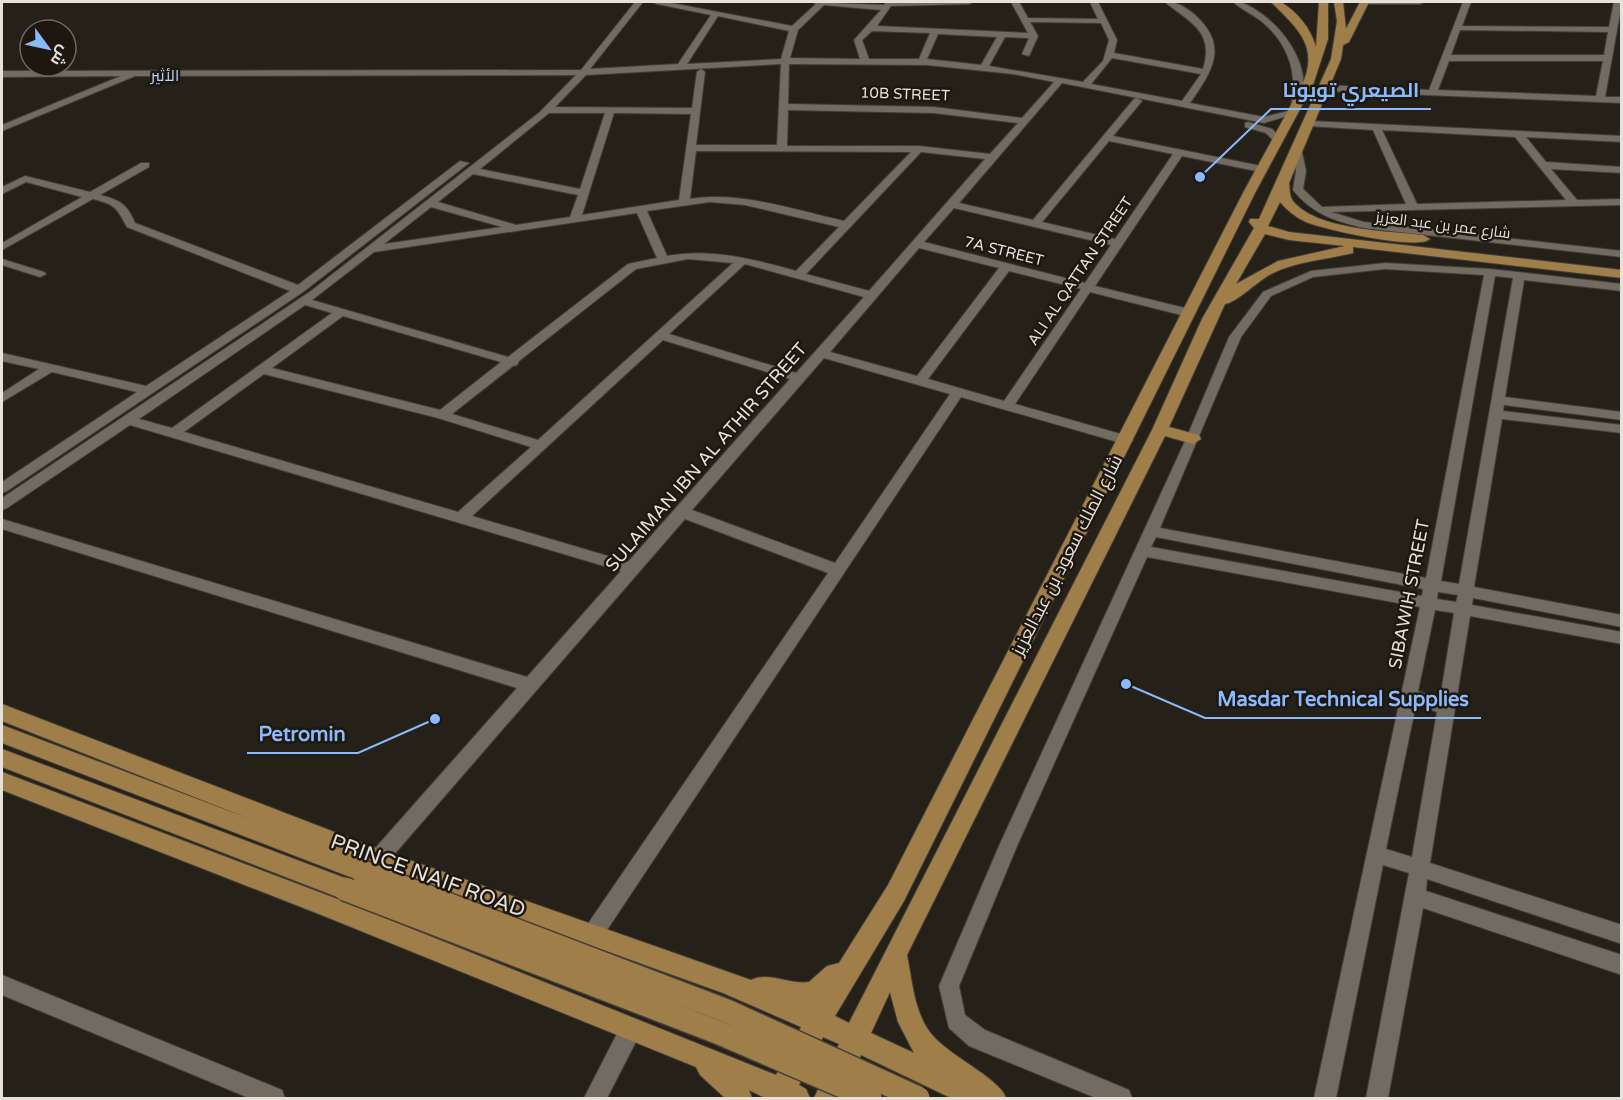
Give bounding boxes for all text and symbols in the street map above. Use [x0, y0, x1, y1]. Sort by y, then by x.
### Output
north arrow [18, 18, 78, 78]
text: ش [46, 42, 74, 70]
district label: الأثير [150, 66, 179, 86]
callout: الصيعري تويوتا [1271, 71, 1431, 109]
text: الصيعري تويوتا [1283, 79, 1419, 106]
street label: 10B STREET [860, 83, 950, 105]
street label: ALI AL QATTAN STREET [1024, 193, 1136, 349]
street label: شارع عمر بن عبد العزيز [1373, 208, 1512, 244]
street label: 7A STREET [962, 232, 1046, 270]
street label: SULAIMAN IBN AL ATHIR STREET [601, 338, 811, 576]
street label: شارع الملك سعود بن عبدالعزيز [1006, 451, 1128, 660]
street label: SIBAWIH STREET [1384, 517, 1434, 671]
callout: Masdar Technical Supplies [1205, 680, 1481, 718]
text: Masdar Technical Supplies [1217, 688, 1469, 712]
callout: Petromin [247, 715, 358, 753]
text: Petromin [258, 723, 346, 747]
street label: PRINCE NAIF ROAD [327, 829, 529, 923]

